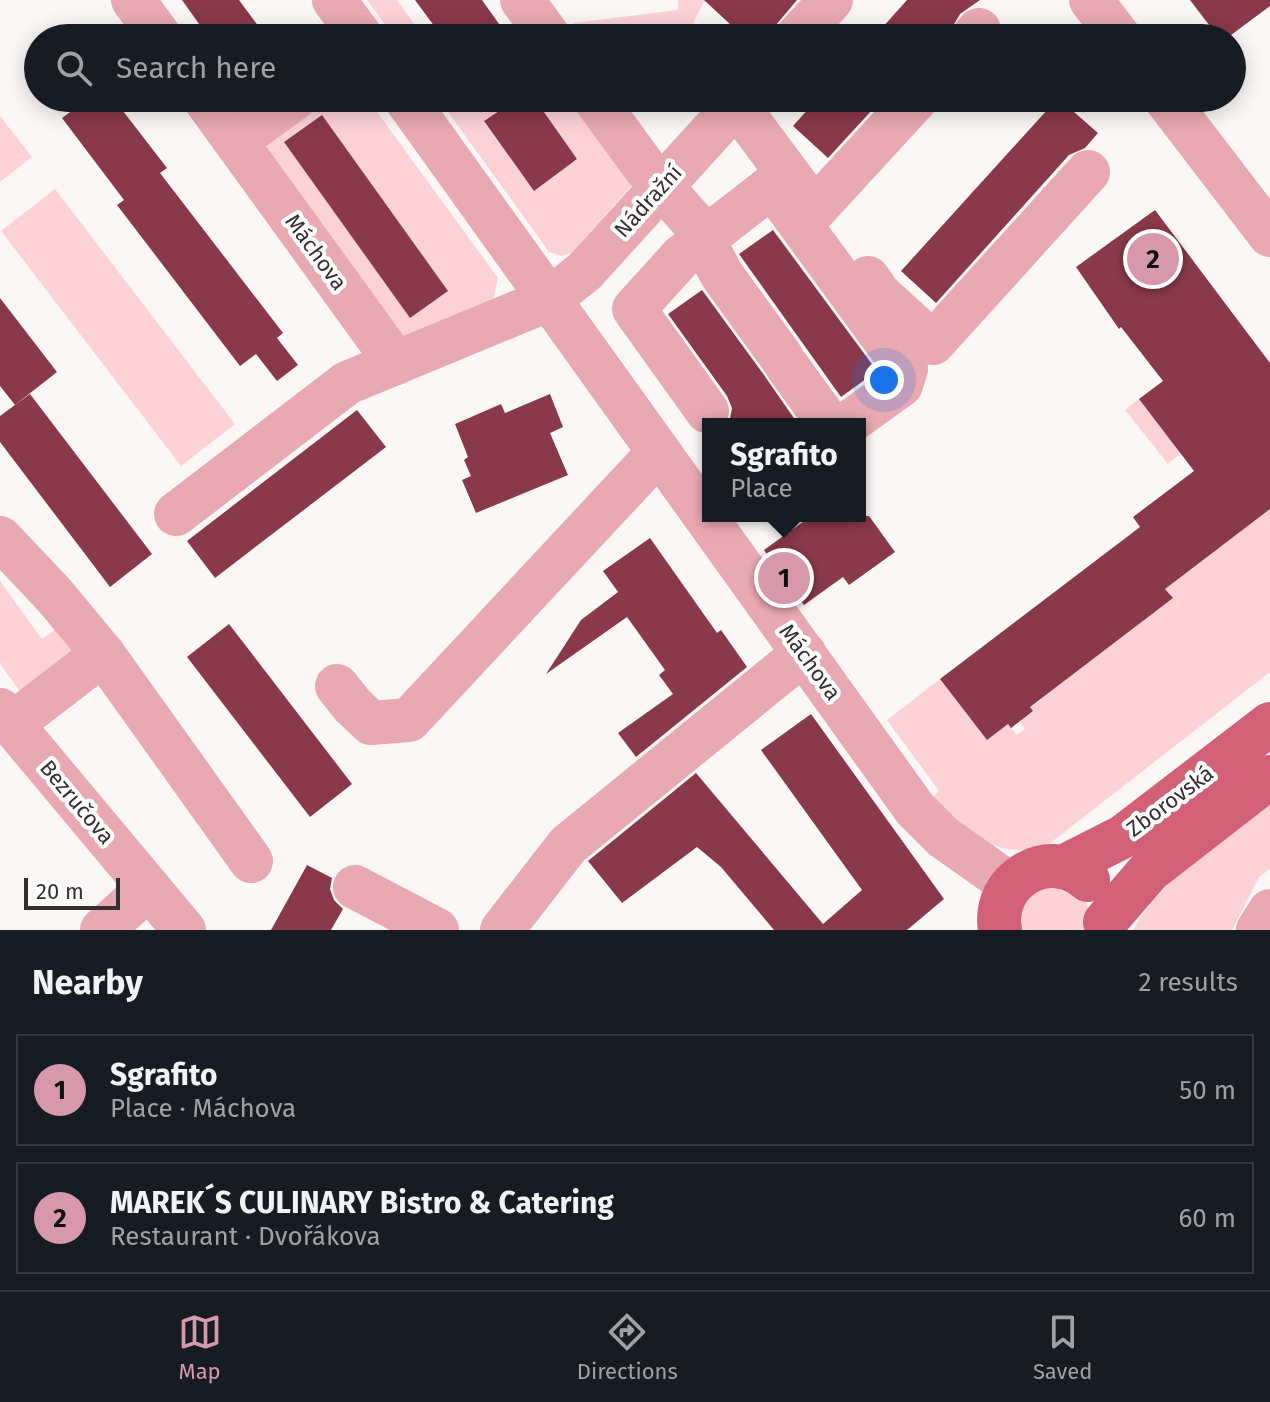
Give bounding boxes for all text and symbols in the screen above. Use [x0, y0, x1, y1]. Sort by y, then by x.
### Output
search box [24, 24, 1246, 112]
icon: search [52, 46, 96, 90]
text: Search here [116, 50, 276, 86]
street label: Nádražní [608, 159, 688, 243]
street label: Máchova [279, 209, 353, 295]
pin: 2 [1127, 229, 1179, 289]
your location [864, 360, 904, 400]
popup [702, 418, 866, 522]
text: Sgrafito [730, 437, 838, 473]
text: Place [730, 473, 793, 504]
pin: 1 [758, 548, 810, 608]
street label: Máchova [773, 619, 847, 705]
street label: Bezručova [34, 754, 120, 850]
street label: Zborovská [1121, 760, 1219, 842]
scale bar [24, 874, 120, 910]
text: 20 m [36, 878, 84, 905]
text: Nearby [32, 962, 143, 1003]
text: 2 results [1138, 967, 1238, 998]
text: Sgrafito [110, 1057, 218, 1093]
text: 1 [54, 1075, 66, 1106]
text: 50 m [1179, 1075, 1236, 1106]
text: Place · Máchova [110, 1093, 296, 1124]
text: MAREK´S CULINARY Bistro & Catering [110, 1185, 614, 1221]
text: 2 [53, 1203, 67, 1234]
text: 60 m [1178, 1203, 1236, 1234]
text: Restaurant · Dvořákova [110, 1221, 381, 1252]
tab: Map [178, 1310, 222, 1385]
tab: Directions [577, 1310, 678, 1385]
tab: Saved [1033, 1310, 1092, 1385]

